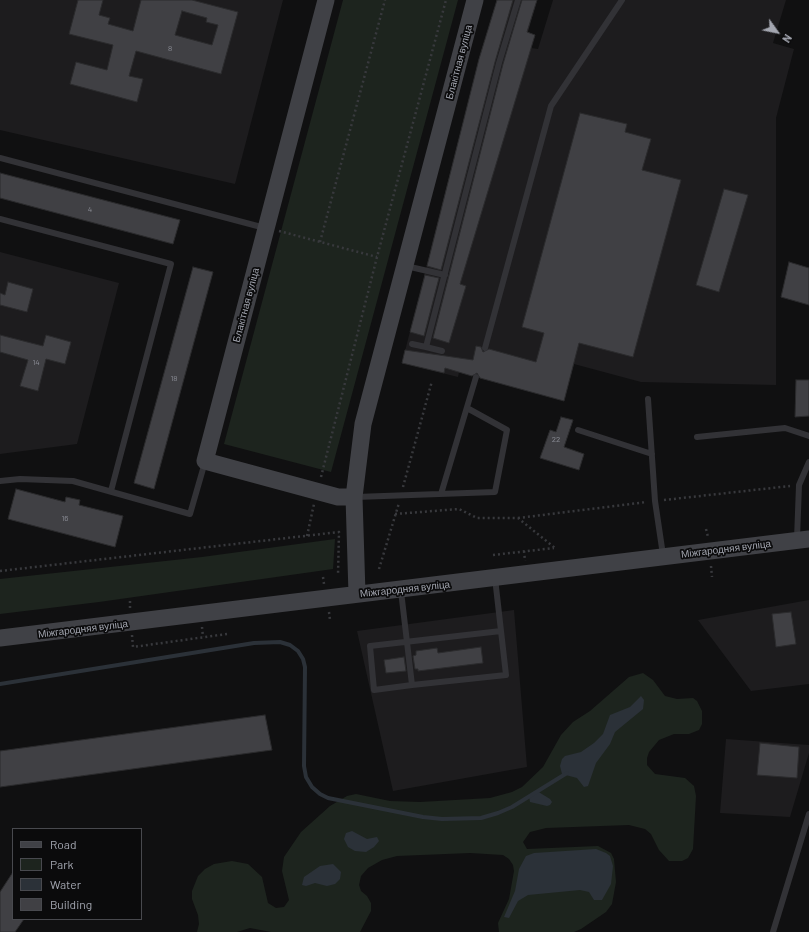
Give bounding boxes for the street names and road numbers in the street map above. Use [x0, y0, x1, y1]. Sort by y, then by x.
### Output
street label: Блакітная вуліца [443, 23, 475, 101]
street label: Блакітная вуліца [230, 266, 262, 344]
street label: Міжгародняя вуліца [680, 538, 772, 560]
street label: Міжгародняя вуліца [359, 578, 451, 600]
street label: Міжгародняя вуліца [37, 618, 129, 640]

